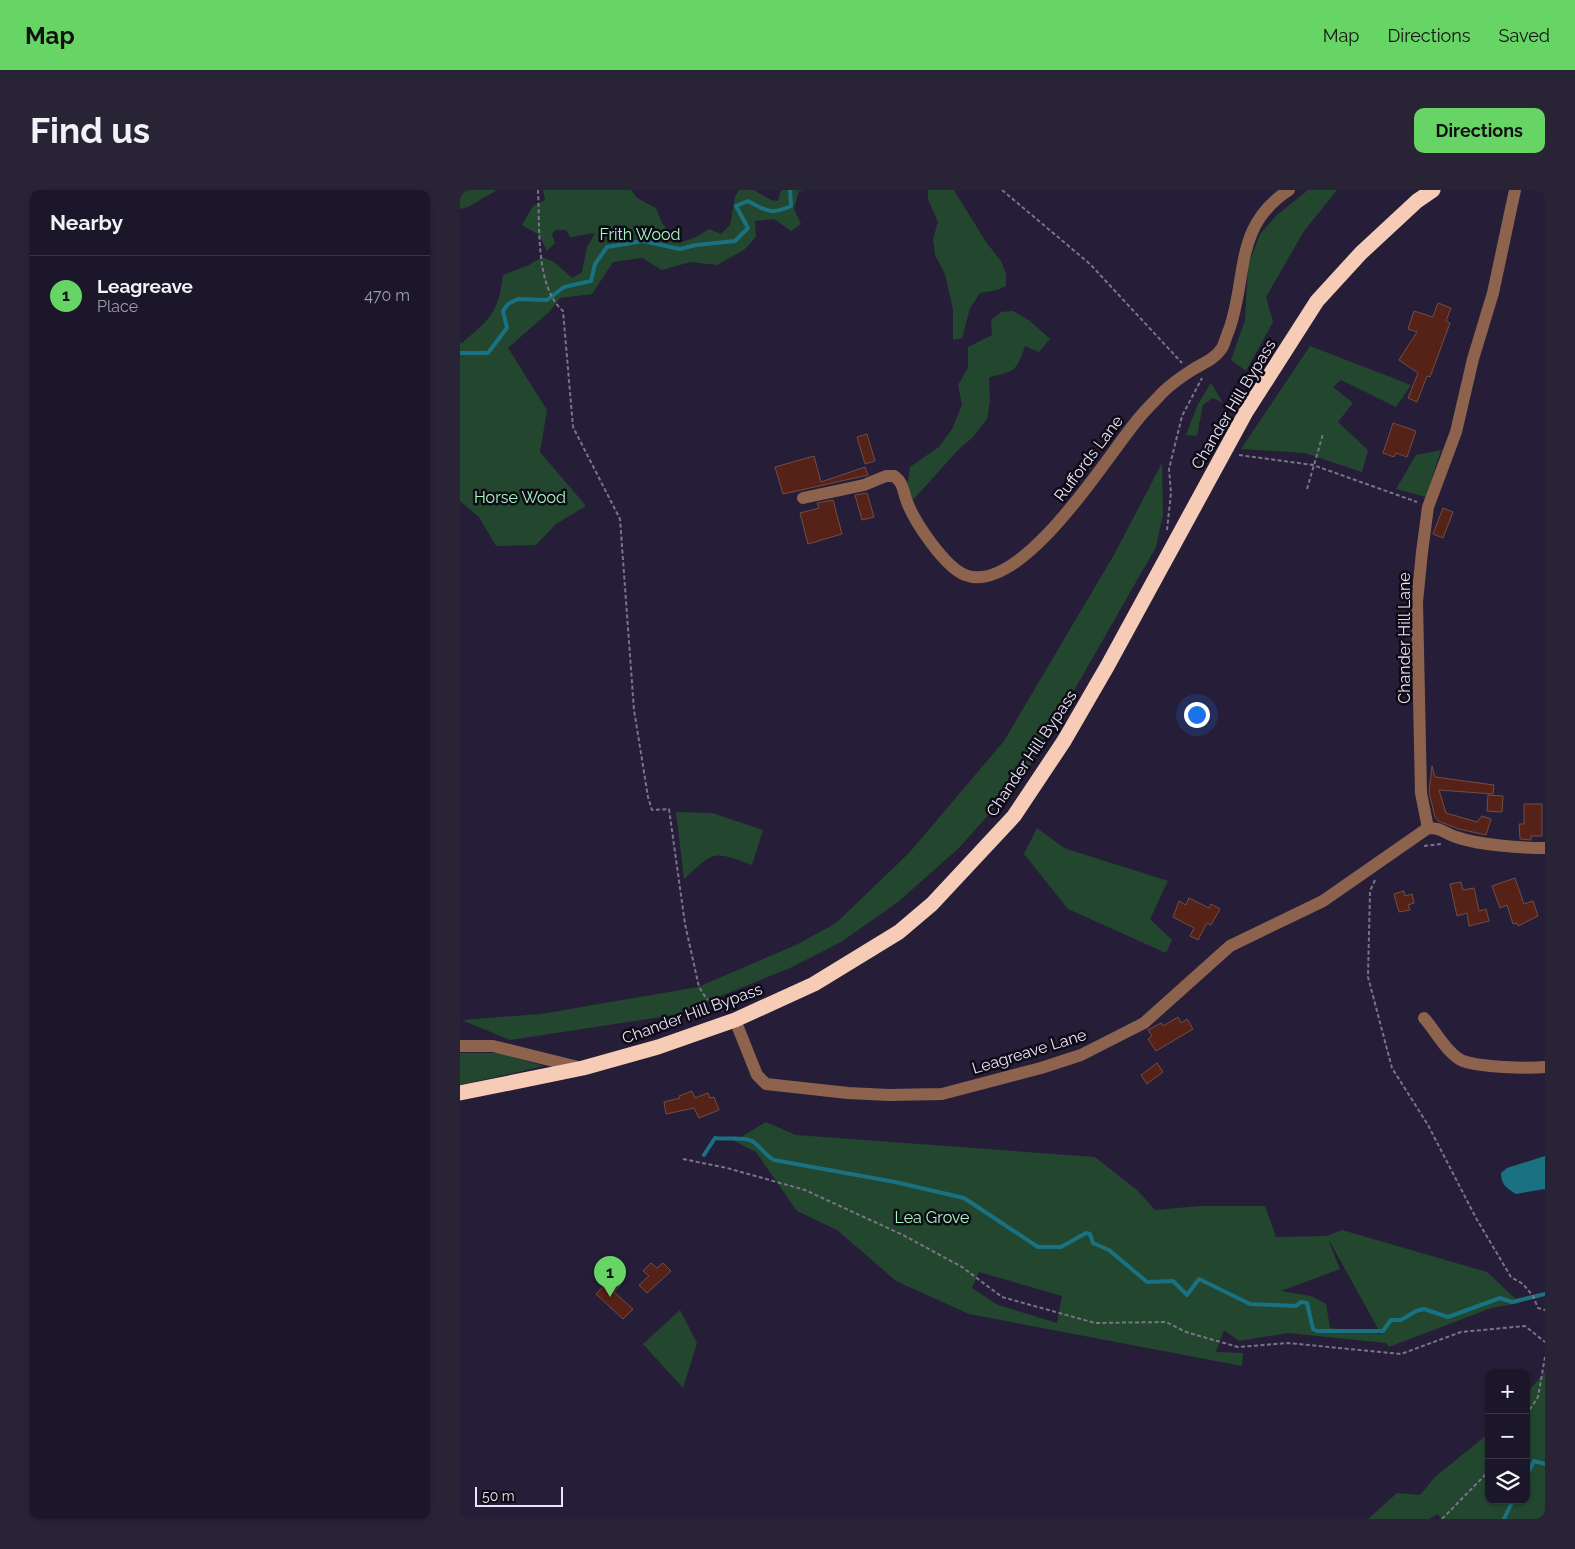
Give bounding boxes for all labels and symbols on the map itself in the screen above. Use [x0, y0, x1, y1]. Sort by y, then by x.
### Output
park label: Frith Wood [600, 225, 680, 244]
street label: Chander Hill Bypass [1187, 336, 1280, 473]
street label: Ruffords Lane [1050, 412, 1127, 505]
park label: Horse Wood [474, 488, 566, 507]
street label: Chander Hill Lane [1395, 572, 1414, 704]
street label: Chander Hill Bypass [982, 686, 1081, 820]
your location [1184, 702, 1210, 728]
street label: Chander Hill Bypass [619, 979, 765, 1048]
street label: Leagreave Lane [970, 1025, 1089, 1078]
park label: Lea Grove [894, 1208, 970, 1227]
pin: 1 [594, 1256, 626, 1297]
scale bar [475, 1484, 562, 1507]

